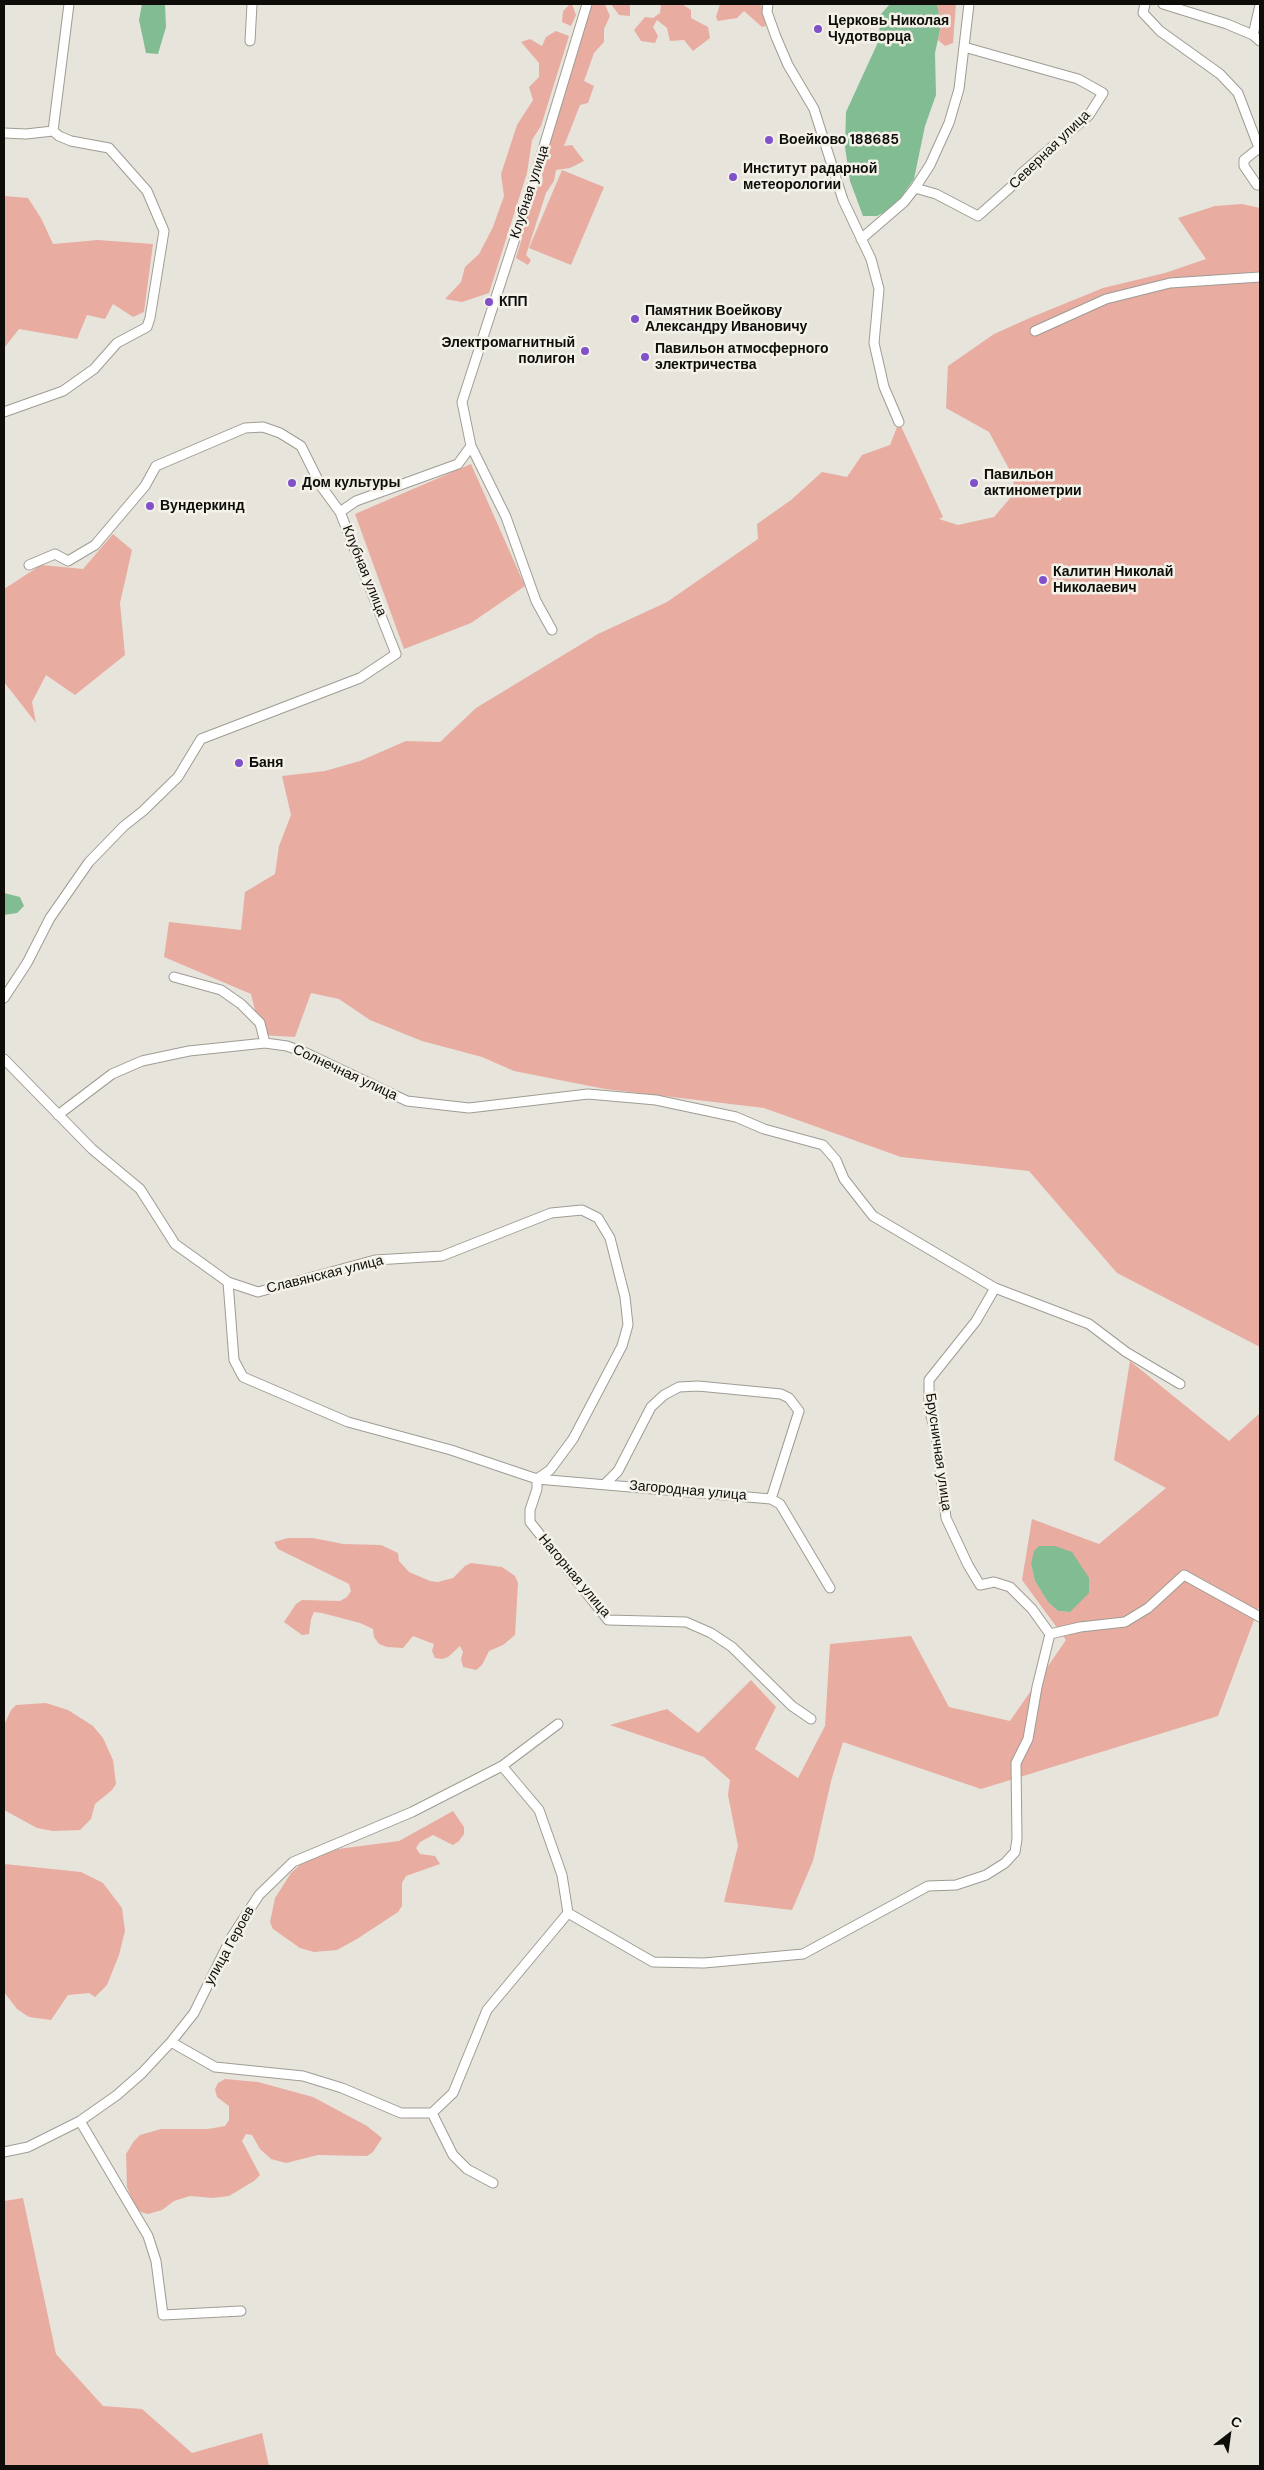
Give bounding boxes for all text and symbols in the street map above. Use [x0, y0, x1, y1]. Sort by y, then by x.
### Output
place label: Церковь Николая Чудотворца [828, 13, 949, 46]
marker: Церковь Николая Чудотворца [812, 23, 824, 35]
street label: Северная улица [1006, 107, 1094, 193]
place label: Воейково 188685 [779, 132, 899, 148]
marker: Воейково 188685 [763, 134, 775, 146]
street label: Клубная улица [507, 143, 553, 241]
place label: Институт радарной метеорологии [743, 161, 877, 193]
marker: Институт радарной метеорологии [727, 171, 739, 183]
place label: КПП [499, 294, 528, 310]
marker: КПП [483, 296, 495, 308]
place label: Памятник Воейкову Александру Ивановичу [645, 303, 807, 336]
marker: Памятник Воейкову Александру Ивановичу [629, 313, 641, 325]
place label: Электромагнитный полигон [441, 335, 575, 368]
place label: Павильон атмосферного электричества [655, 341, 828, 374]
marker: Электромагнитный полигон [579, 345, 591, 357]
marker: Павильон атмосферного электричества [639, 351, 651, 363]
place label: Павильон актинометрии [984, 467, 1082, 500]
place label: Дом культуры [302, 475, 400, 491]
marker: Дом культуры [286, 477, 298, 489]
marker: Павильон актинометрии [968, 477, 980, 489]
place label: Вундеркинд [160, 498, 245, 514]
marker: Вундеркинд [144, 500, 156, 512]
street label: Клубная улица [338, 523, 390, 619]
place label: Калитин Николай Николаевич [1053, 564, 1173, 596]
marker: Калитин Николай Николаевич [1037, 574, 1049, 586]
place label: Баня [249, 755, 283, 771]
marker: Баня [233, 757, 245, 769]
street label: Солнечная улица [290, 1041, 400, 1105]
street label: Славянская улица [265, 1252, 385, 1298]
street label: Брусничная улица [921, 1392, 955, 1512]
street label: Загородная улица [629, 1478, 747, 1504]
street label: Нагорная улица [534, 1531, 614, 1621]
street label: улица Героев [201, 1904, 259, 1988]
north arrow [1204, 2410, 1254, 2460]
text: С [1228, 2412, 1245, 2432]

